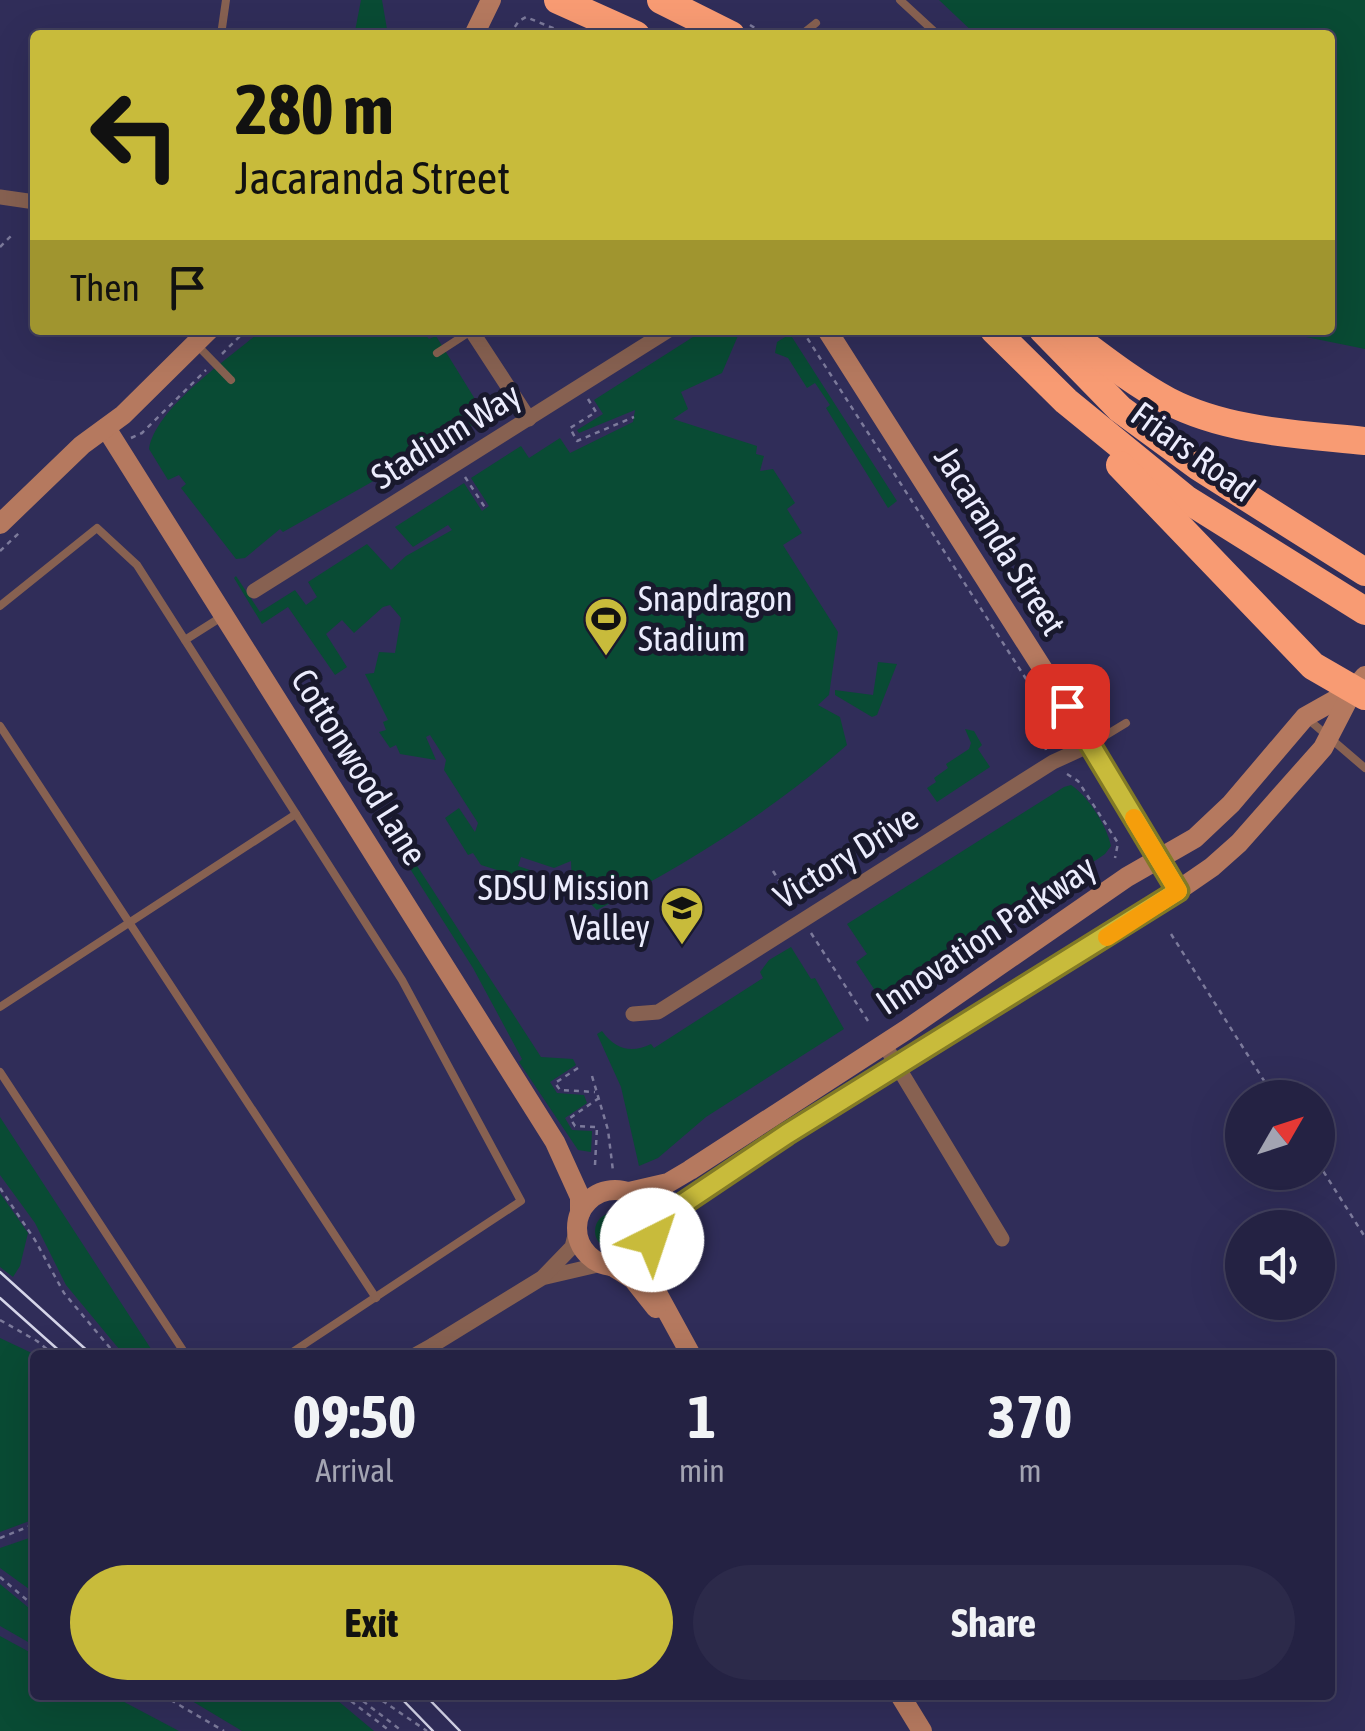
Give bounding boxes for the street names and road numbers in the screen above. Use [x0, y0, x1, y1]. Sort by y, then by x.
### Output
street label: Stadium Way [364, 374, 527, 497]
street label: Friars Road [1124, 393, 1263, 509]
street label: Jacaranda Street [927, 439, 1075, 642]
street label: Cottonwood Lane [284, 661, 436, 872]
street label: Victory Drive [766, 796, 925, 916]
street label: Innovation Parkway [868, 846, 1102, 1022]

